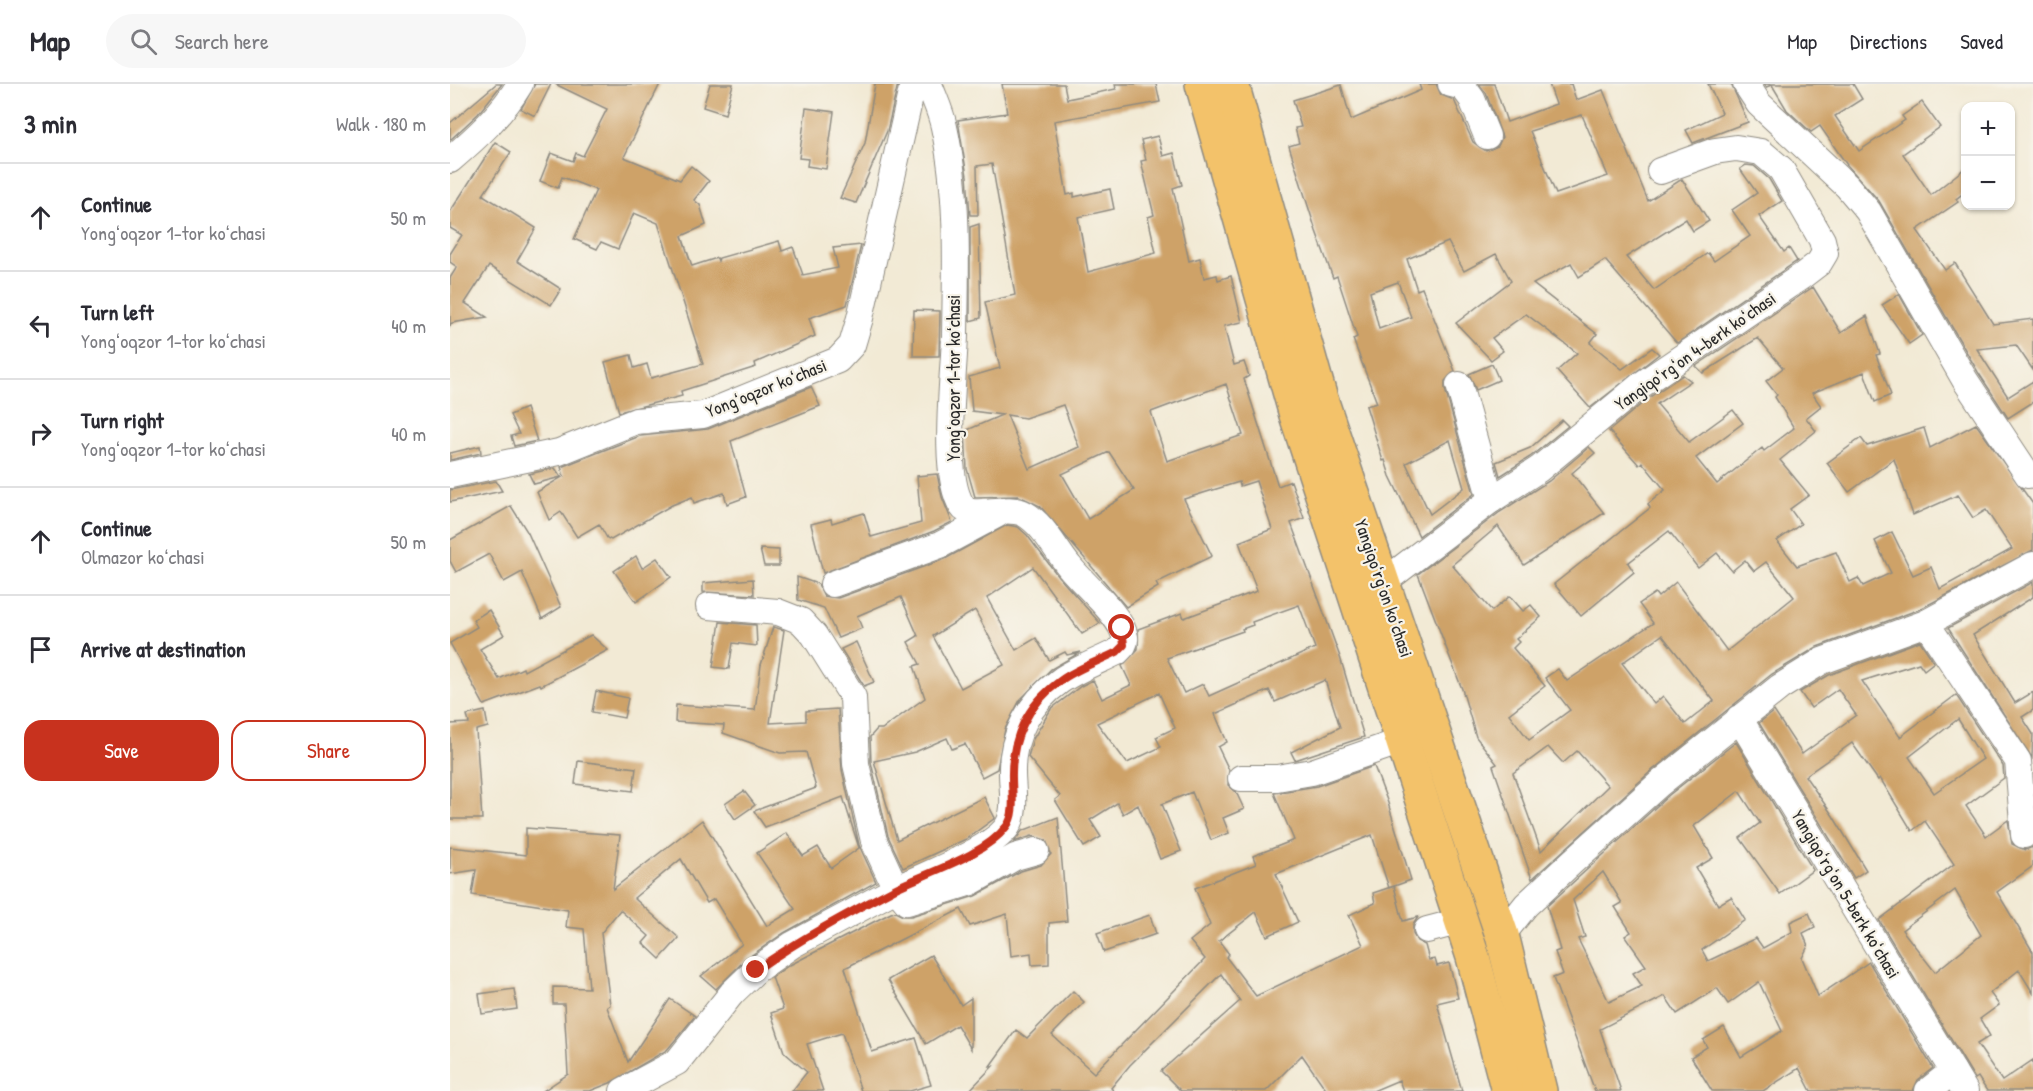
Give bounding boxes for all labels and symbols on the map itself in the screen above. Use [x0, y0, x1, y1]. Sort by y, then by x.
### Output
street label: Yangiqoʻrgʻon 4-berk koʻchasi [1609, 286, 1781, 416]
street label: Yongʻoqzor 1-tor koʻchasi [941, 295, 966, 461]
street label: Yongʻoqzor koʻchasi [702, 352, 830, 424]
street label: Yangiqoʻrgʻon koʻchasi [1349, 516, 1419, 660]
route start [1108, 614, 1134, 640]
street label: Yangiqoʻrgʻon 5-berk koʻchasi [1786, 805, 1906, 983]
route end [742, 956, 768, 982]

